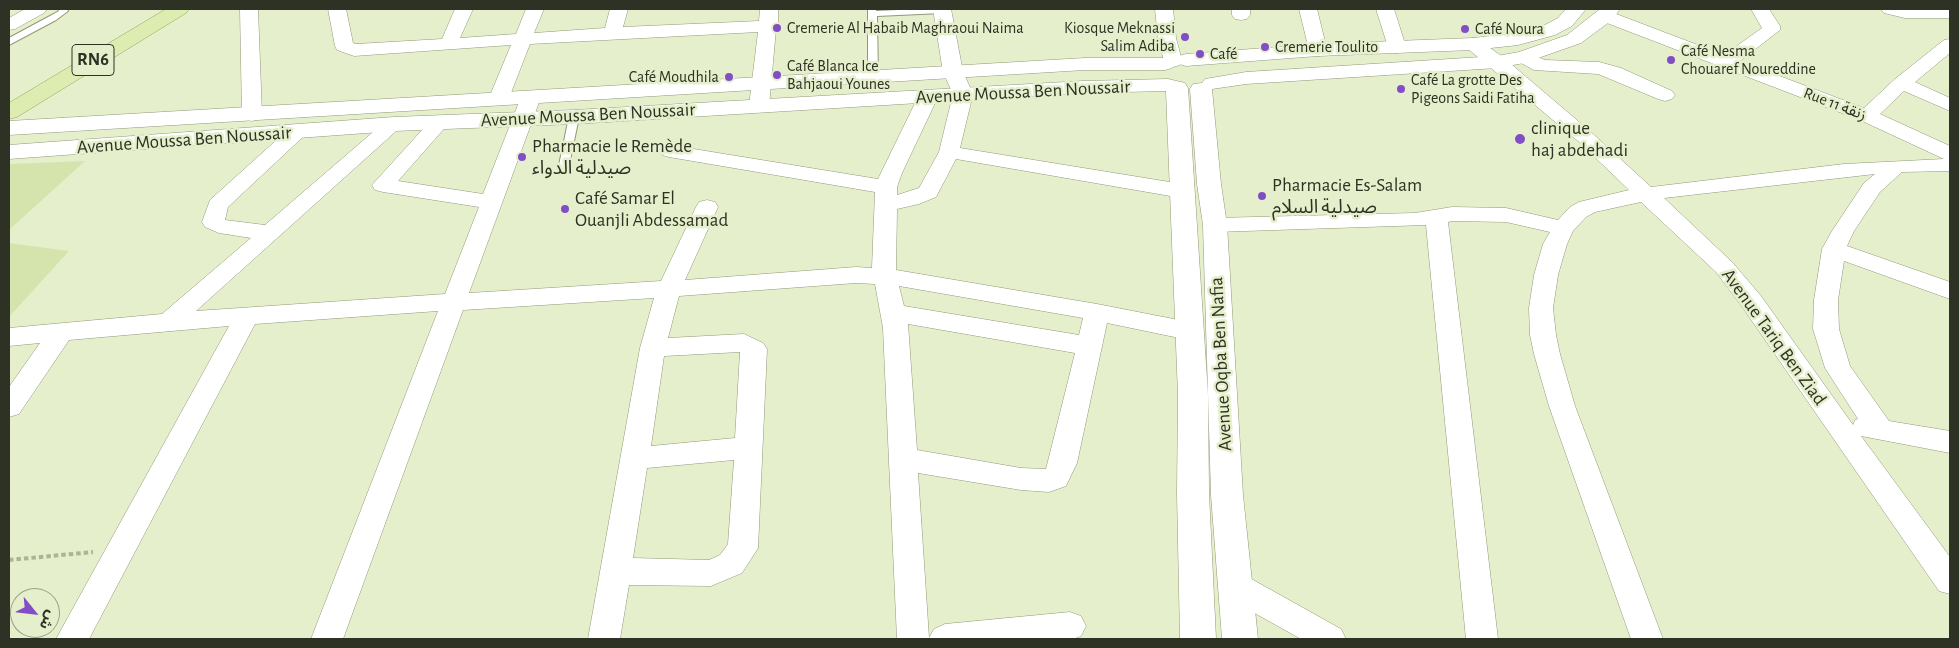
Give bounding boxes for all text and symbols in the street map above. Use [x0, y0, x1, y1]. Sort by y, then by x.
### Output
place label: Cremerie Al Habaib Maghraoui Naima [787, 18, 1024, 38]
place label: Kiosque Meknassi Salim Adiba [1064, 18, 1175, 56]
place label: Café Noura [1475, 19, 1544, 39]
marker: Cremerie Al Habaib Maghraoui Naima [771, 22, 783, 34]
marker: Café Noura [1459, 23, 1471, 35]
marker: Kiosque Meknassi Salim Adiba [1179, 31, 1191, 43]
place label: Cremerie Toulito [1275, 37, 1378, 57]
marker: Cremerie Toulito [1259, 41, 1271, 53]
place label: Café Nesma Chouaref Noureddine [1681, 41, 1816, 79]
road number: RN6 [72, 44, 114, 76]
place label: Café [1210, 44, 1237, 64]
marker: Café [1194, 48, 1206, 60]
marker: Café Nesma Chouaref Noureddine [1665, 54, 1677, 66]
place label: Café Blanca Ice Bahjaoui Younes [787, 56, 890, 94]
place label: Café Moudhila [629, 67, 719, 87]
marker: Café Blanca Ice Bahjaoui Younes [771, 69, 783, 81]
place label: Café La grotte Des Pigeons Saidi Fatiha [1411, 70, 1535, 108]
marker: Café Moudhila [723, 71, 735, 83]
street label: Avenue Moussa Ben Noussair [915, 75, 1131, 109]
marker: Café La grotte Des Pigeons Saidi Fatiha [1395, 83, 1407, 95]
street label: Rue 11 زنقة [1801, 83, 1869, 125]
street label: Avenue Moussa Ben Noussair [480, 98, 696, 132]
place label: clinique haj abdehadi [1531, 117, 1628, 161]
street label: Avenue Moussa Ben Noussair [76, 121, 292, 159]
marker: clinique haj abdehadi [1513, 132, 1527, 146]
place label: Pharmacie le Remède صيدلية الدواء [532, 135, 692, 179]
marker: Pharmacie le Remède صيدلية الدواء [516, 151, 528, 163]
place label: Pharmacie Es-Salam صيدلية السلام [1272, 174, 1422, 218]
place label: Café Samar El Ouanjli Abdessamad [575, 187, 728, 231]
marker: Pharmacie Es-Salam صيدلية السلام [1256, 190, 1268, 202]
marker: Café Samar El Ouanjli Abdessamad [559, 203, 571, 215]
street label: Avenue Tariq Ben Ziad [1717, 264, 1831, 410]
street label: Avenue Oqba Ben Nafia [1205, 276, 1237, 452]
north arrow [10, 588, 60, 638]
text: ش [36, 608, 58, 632]

